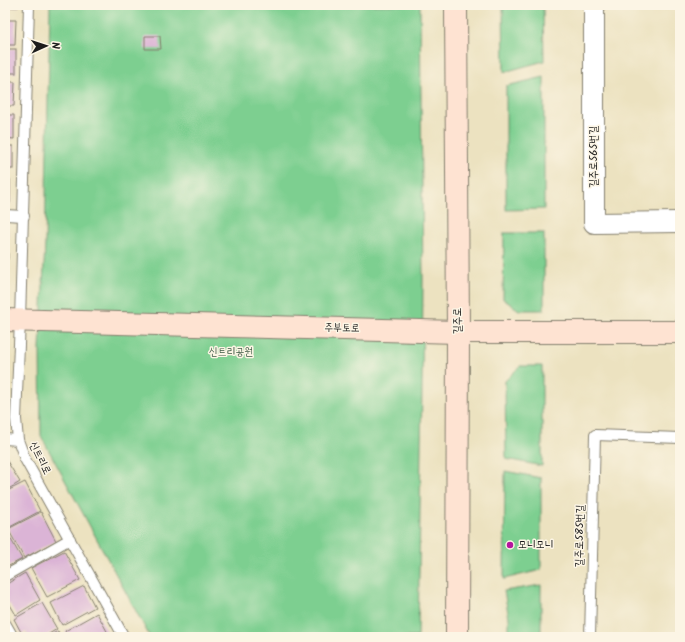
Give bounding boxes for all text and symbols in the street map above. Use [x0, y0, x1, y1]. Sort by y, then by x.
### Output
north arrow [26, 26, 66, 66]
text: N [46, 42, 64, 50]
street label: 길주로565번길 [585, 126, 603, 188]
street label: 길주로 [449, 308, 467, 334]
street label: 주부토로 [324, 319, 360, 337]
park label: 신트리공원 [209, 343, 253, 361]
street label: 신트리로 [24, 438, 56, 478]
street label: 길주로585번길 [570, 504, 590, 568]
place label: 모니모니 [518, 536, 553, 554]
marker: 모니모니 [505, 540, 515, 550]

